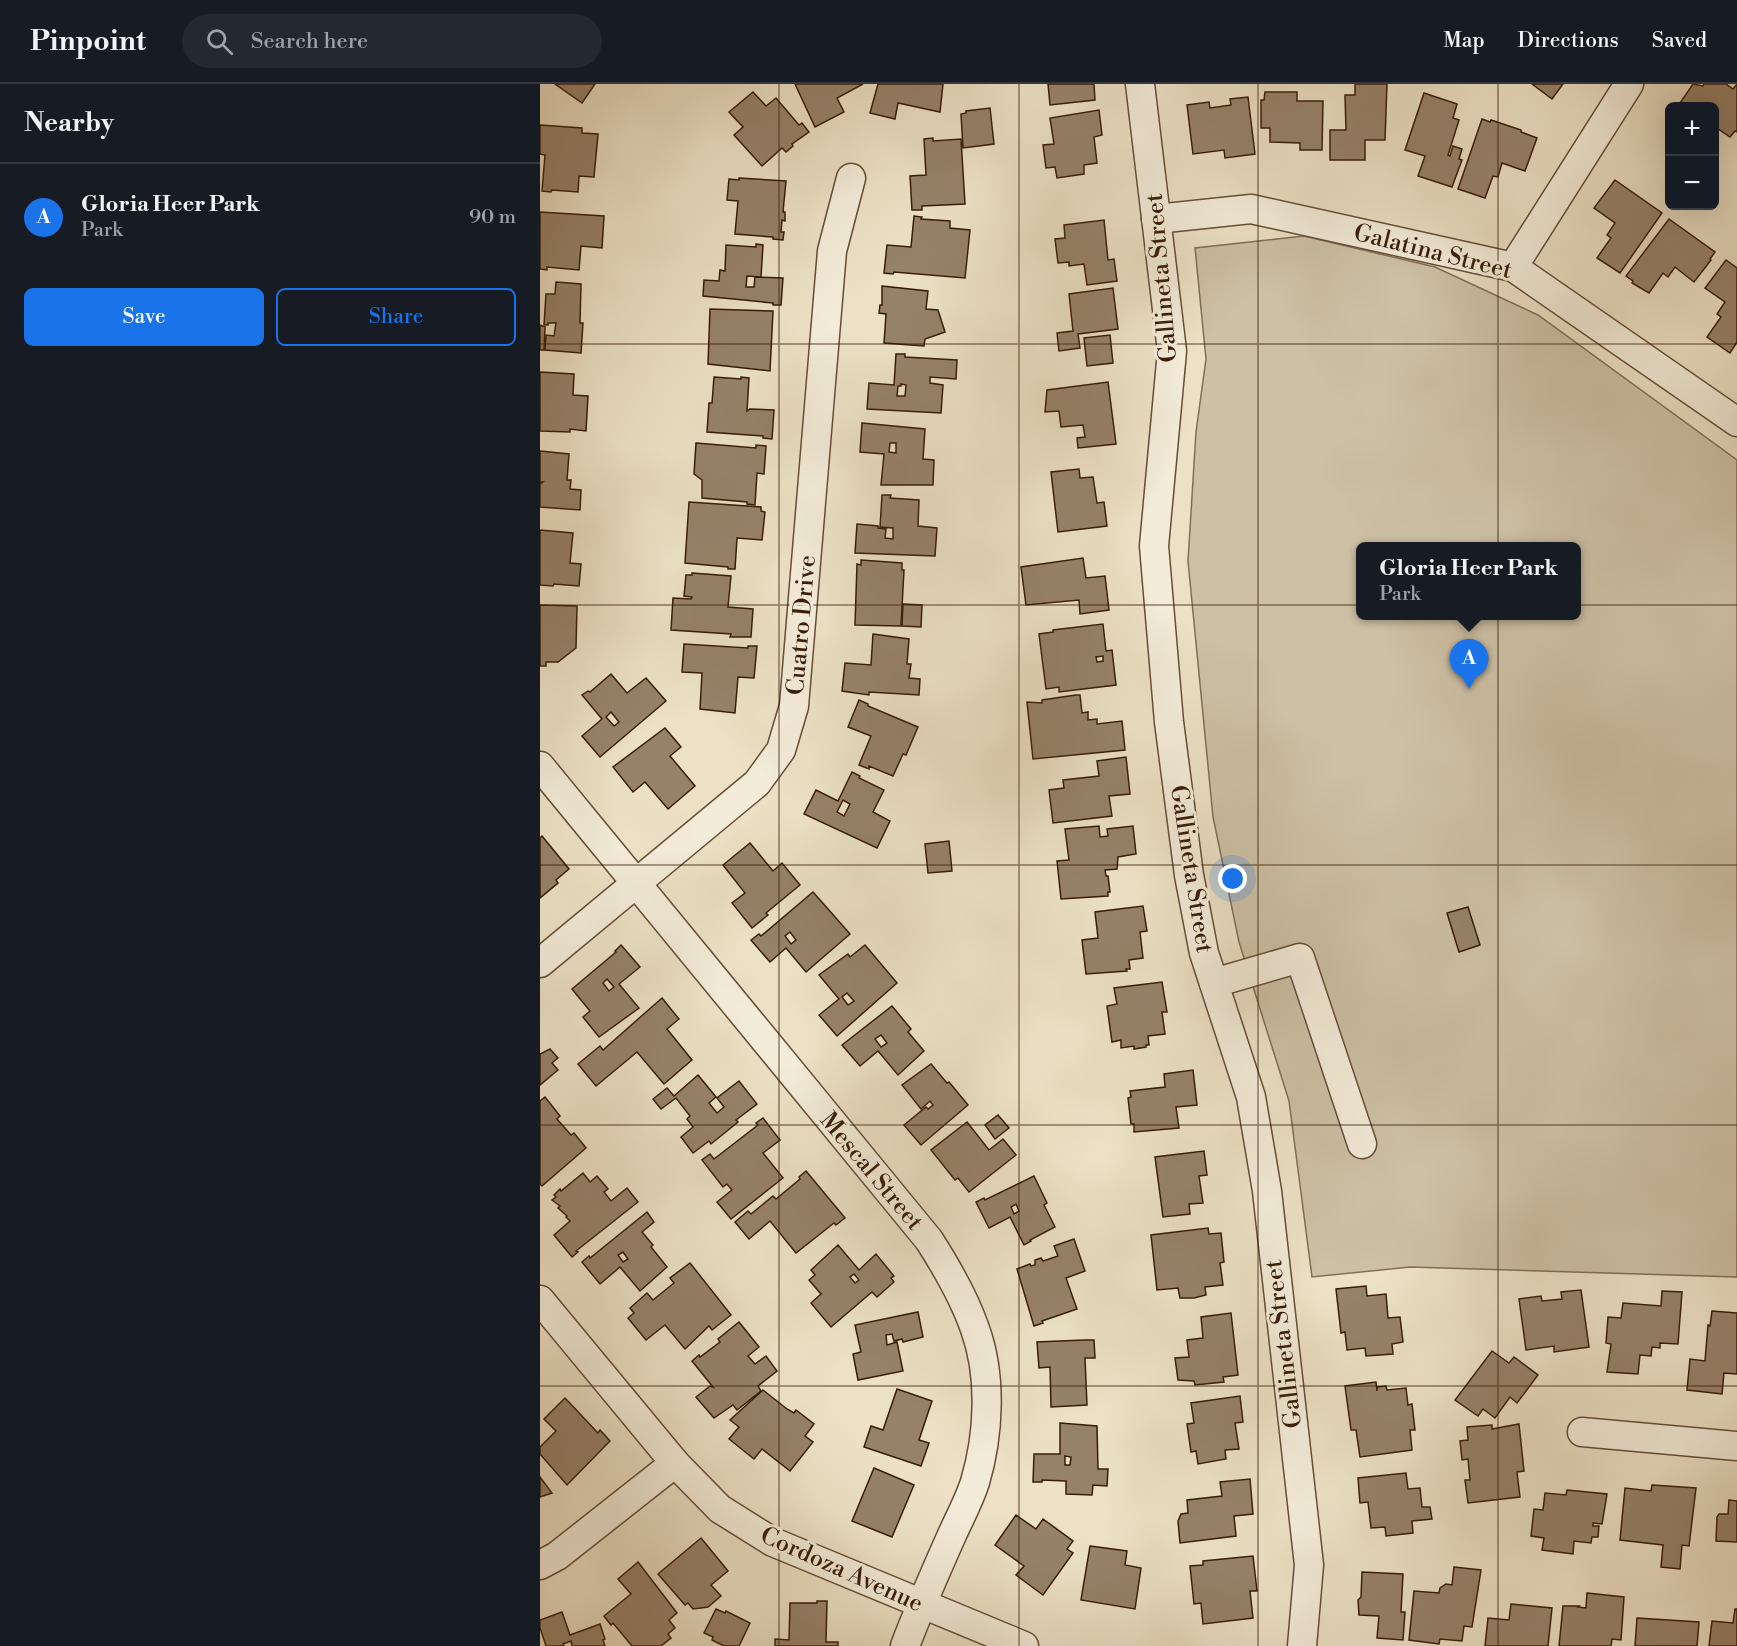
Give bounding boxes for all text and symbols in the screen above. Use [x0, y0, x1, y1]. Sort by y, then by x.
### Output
search box [182, 14, 602, 68]
text: Pinpoint [30, 24, 146, 59]
icon: search [203, 25, 236, 58]
text: Search here [251, 28, 368, 55]
text: Map [1443, 28, 1485, 54]
text: Directions [1518, 28, 1619, 54]
text: Saved [1652, 28, 1707, 54]
map controls [1665, 102, 1719, 210]
button: + [1665, 102, 1719, 156]
text: Nearby [24, 107, 114, 139]
button: − [1665, 156, 1719, 210]
text: Gloria Heer Park [81, 191, 260, 218]
street label: Gallineta Street [1140, 192, 1184, 364]
text: A [36, 205, 51, 230]
text: 90 m [469, 205, 516, 230]
text: Park [81, 218, 123, 243]
street label: Galatina Street [1350, 218, 1516, 286]
button: Save [24, 288, 264, 346]
button: Share [276, 288, 516, 346]
popup [1356, 542, 1581, 620]
street label: Cuatro Drive [781, 554, 823, 696]
text: Gloria Heer Park [1379, 555, 1558, 582]
text: Park [1379, 582, 1421, 607]
pin: A [1450, 640, 1488, 689]
street label: Gallineta Street [1163, 783, 1219, 956]
your location [1218, 864, 1247, 893]
street label: Mescal Street [813, 1106, 930, 1237]
street label: Gallineta Street [1259, 1257, 1309, 1430]
street label: Cordoza Avenue [756, 1521, 928, 1619]

